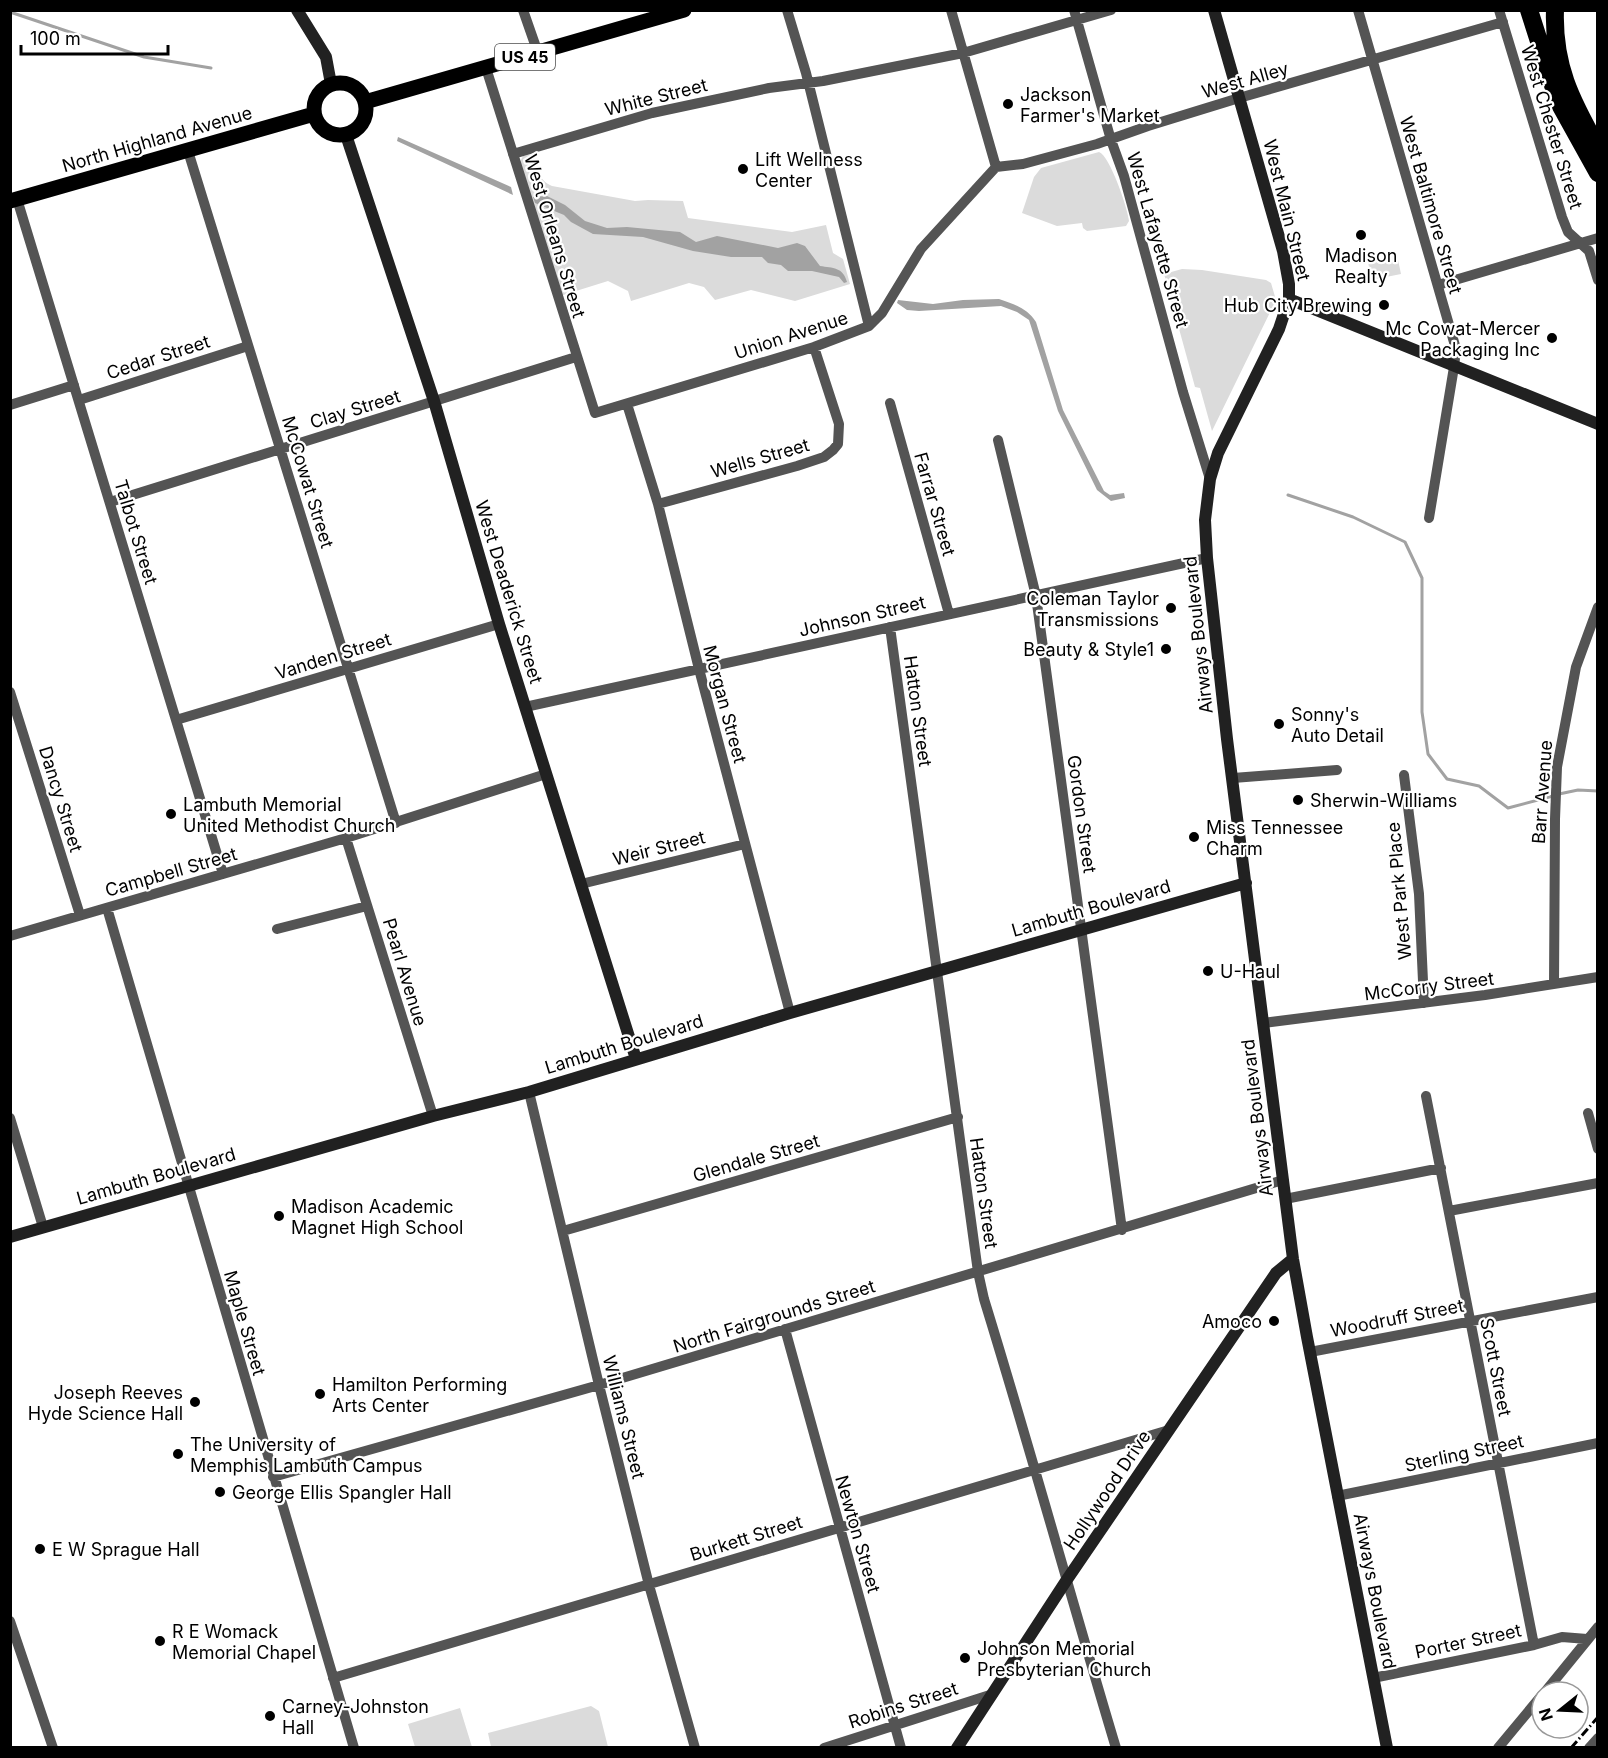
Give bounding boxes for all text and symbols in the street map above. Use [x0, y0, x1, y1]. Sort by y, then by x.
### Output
scale bar [21, 18, 168, 56]
text: 100 m [30, 28, 81, 49]
street label: West Chester Street [1517, 42, 1587, 212]
road number: US 45 [495, 44, 555, 70]
street label: West Alley [1199, 58, 1291, 102]
street label: White Street [603, 74, 709, 120]
place label: Jackson Farmer's Market [1020, 84, 1160, 126]
marker: Jackson Farmer's Market [1001, 97, 1015, 111]
street label: North Highland Avenue [59, 102, 255, 176]
street label: West Baltimore Street [1396, 114, 1466, 296]
street label: West Main Street [1259, 137, 1315, 283]
place label: Lift Wellness Center [755, 149, 863, 191]
street label: West Lafayette Street [1123, 150, 1193, 330]
street label: West Orleans Street [520, 152, 590, 320]
marker: Lift Wellness Center [736, 162, 750, 176]
marker: Madison Realty [1354, 228, 1368, 242]
place label: Madison Realty [1325, 245, 1397, 287]
place label: Hub City Brewing [1224, 295, 1372, 316]
marker: Hub City Brewing [1377, 298, 1391, 312]
street label: Union Avenue [732, 307, 850, 363]
place label: Mc Cowat-Mercer Packaging Inc [1385, 318, 1540, 360]
street label: Cedar Street [104, 330, 212, 384]
marker: Mc Cowat-Mercer Packaging Inc [1545, 331, 1559, 345]
street label: Clay Street [307, 385, 403, 433]
street label: McCowat Street [278, 414, 338, 551]
street label: Wells Street [708, 434, 812, 482]
street label: Farrar Street [910, 450, 960, 558]
street label: Talbot Street [110, 477, 162, 587]
street label: West Deaderick Street [471, 498, 547, 686]
street label: Airways Boulevard [1179, 555, 1217, 715]
place label: Coleman Taylor Transmissions [1026, 588, 1159, 630]
street label: Johnson Street [797, 591, 927, 641]
marker: Coleman Taylor Transmissions [1164, 601, 1178, 615]
street label: Vanden Street [272, 628, 394, 684]
place label: Beauty & Style1 [1023, 639, 1154, 660]
marker: Beauty & Style1 [1159, 642, 1173, 656]
street label: Morgan Street [699, 643, 751, 765]
street label: Hatton Street [900, 654, 936, 768]
place label: Sonny's Auto Detail [1291, 704, 1384, 746]
marker: Sonny's Auto Detail [1272, 717, 1286, 731]
street label: Barr Avenue [1528, 739, 1556, 845]
street label: Dancy Street [35, 744, 87, 855]
street label: Gordon Street [1063, 754, 1101, 874]
place label: Sherwin-Williams [1310, 790, 1457, 811]
marker: Sherwin-Williams [1291, 793, 1305, 807]
place label: Lambuth Memorial United Methodist Church [183, 794, 395, 836]
marker: Lambuth Memorial United Methodist Church [164, 807, 178, 821]
place label: Miss Tennessee Charm [1206, 817, 1343, 859]
street label: West Park Place [1383, 821, 1415, 961]
street label: Weir Street [611, 826, 707, 870]
marker: Miss Tennessee Charm [1187, 830, 1201, 844]
street label: Campbell Street [103, 843, 239, 901]
street label: Lambuth Boulevard [1009, 875, 1173, 941]
street label: Pearl Avenue [379, 915, 431, 1029]
place label: U-Haul [1220, 961, 1280, 982]
marker: U-Haul [1201, 964, 1215, 978]
street label: McCorry Street [1363, 968, 1495, 1004]
street label: Lambuth Boulevard [542, 1010, 706, 1078]
street label: Airways Boulevard [1237, 1038, 1277, 1198]
street label: Glendale Street [690, 1130, 822, 1186]
street label: Hatton Street [966, 1136, 1002, 1250]
street label: Lambuth Boulevard [74, 1143, 238, 1209]
place label: Madison Academic Magnet High School [291, 1196, 463, 1238]
marker: Madison Academic Magnet High School [272, 1209, 286, 1223]
street label: Maple Street [220, 1268, 270, 1378]
street label: North Fairgrounds Street [670, 1275, 878, 1357]
street label: Woodruff Street [1329, 1295, 1466, 1341]
place label: Amoco [1202, 1311, 1262, 1332]
marker: Amoco [1267, 1314, 1281, 1328]
street label: Scott Street [1476, 1316, 1516, 1418]
street label: Williams Street [599, 1353, 650, 1481]
place label: Hamilton Performing Arts Center [332, 1374, 507, 1416]
place label: Joseph Reeves Hyde Science Hall [28, 1382, 183, 1424]
marker: Hamilton Performing Arts Center [313, 1387, 327, 1401]
marker: Joseph Reeves Hyde Science Hall [188, 1395, 202, 1409]
street label: Hollywood Drive [1059, 1426, 1155, 1554]
street label: Sterling Street [1403, 1430, 1525, 1476]
place label: The University of Memphis Lambuth Campus [190, 1434, 423, 1476]
marker: The University of Memphis Lambuth Campus [171, 1447, 185, 1461]
street label: Newton Street [831, 1473, 885, 1595]
place label: George Ellis Spangler Hall [232, 1482, 452, 1503]
marker: George Ellis Spangler Hall [213, 1485, 227, 1499]
street label: Burkett Street [687, 1511, 805, 1565]
street label: Airways Boulevard [1350, 1511, 1400, 1671]
place label: E W Sprague Hall [52, 1539, 200, 1560]
marker: E W Sprague Hall [33, 1542, 47, 1556]
street label: Porter Street [1413, 1619, 1523, 1663]
place label: R E Womack Memorial Chapel [172, 1621, 316, 1663]
marker: R E Womack Memorial Chapel [153, 1634, 167, 1648]
place label: Johnson Memorial Presbyterian Church [977, 1638, 1151, 1680]
marker: Johnson Memorial Presbyterian Church [958, 1651, 972, 1665]
street label: Robins Street [846, 1677, 960, 1733]
north arrow [1530, 1680, 1590, 1740]
place label: Carney-Johnston Hall [282, 1696, 429, 1738]
text: N [1534, 1706, 1557, 1724]
marker: Carney-Johnston Hall [263, 1709, 277, 1723]

